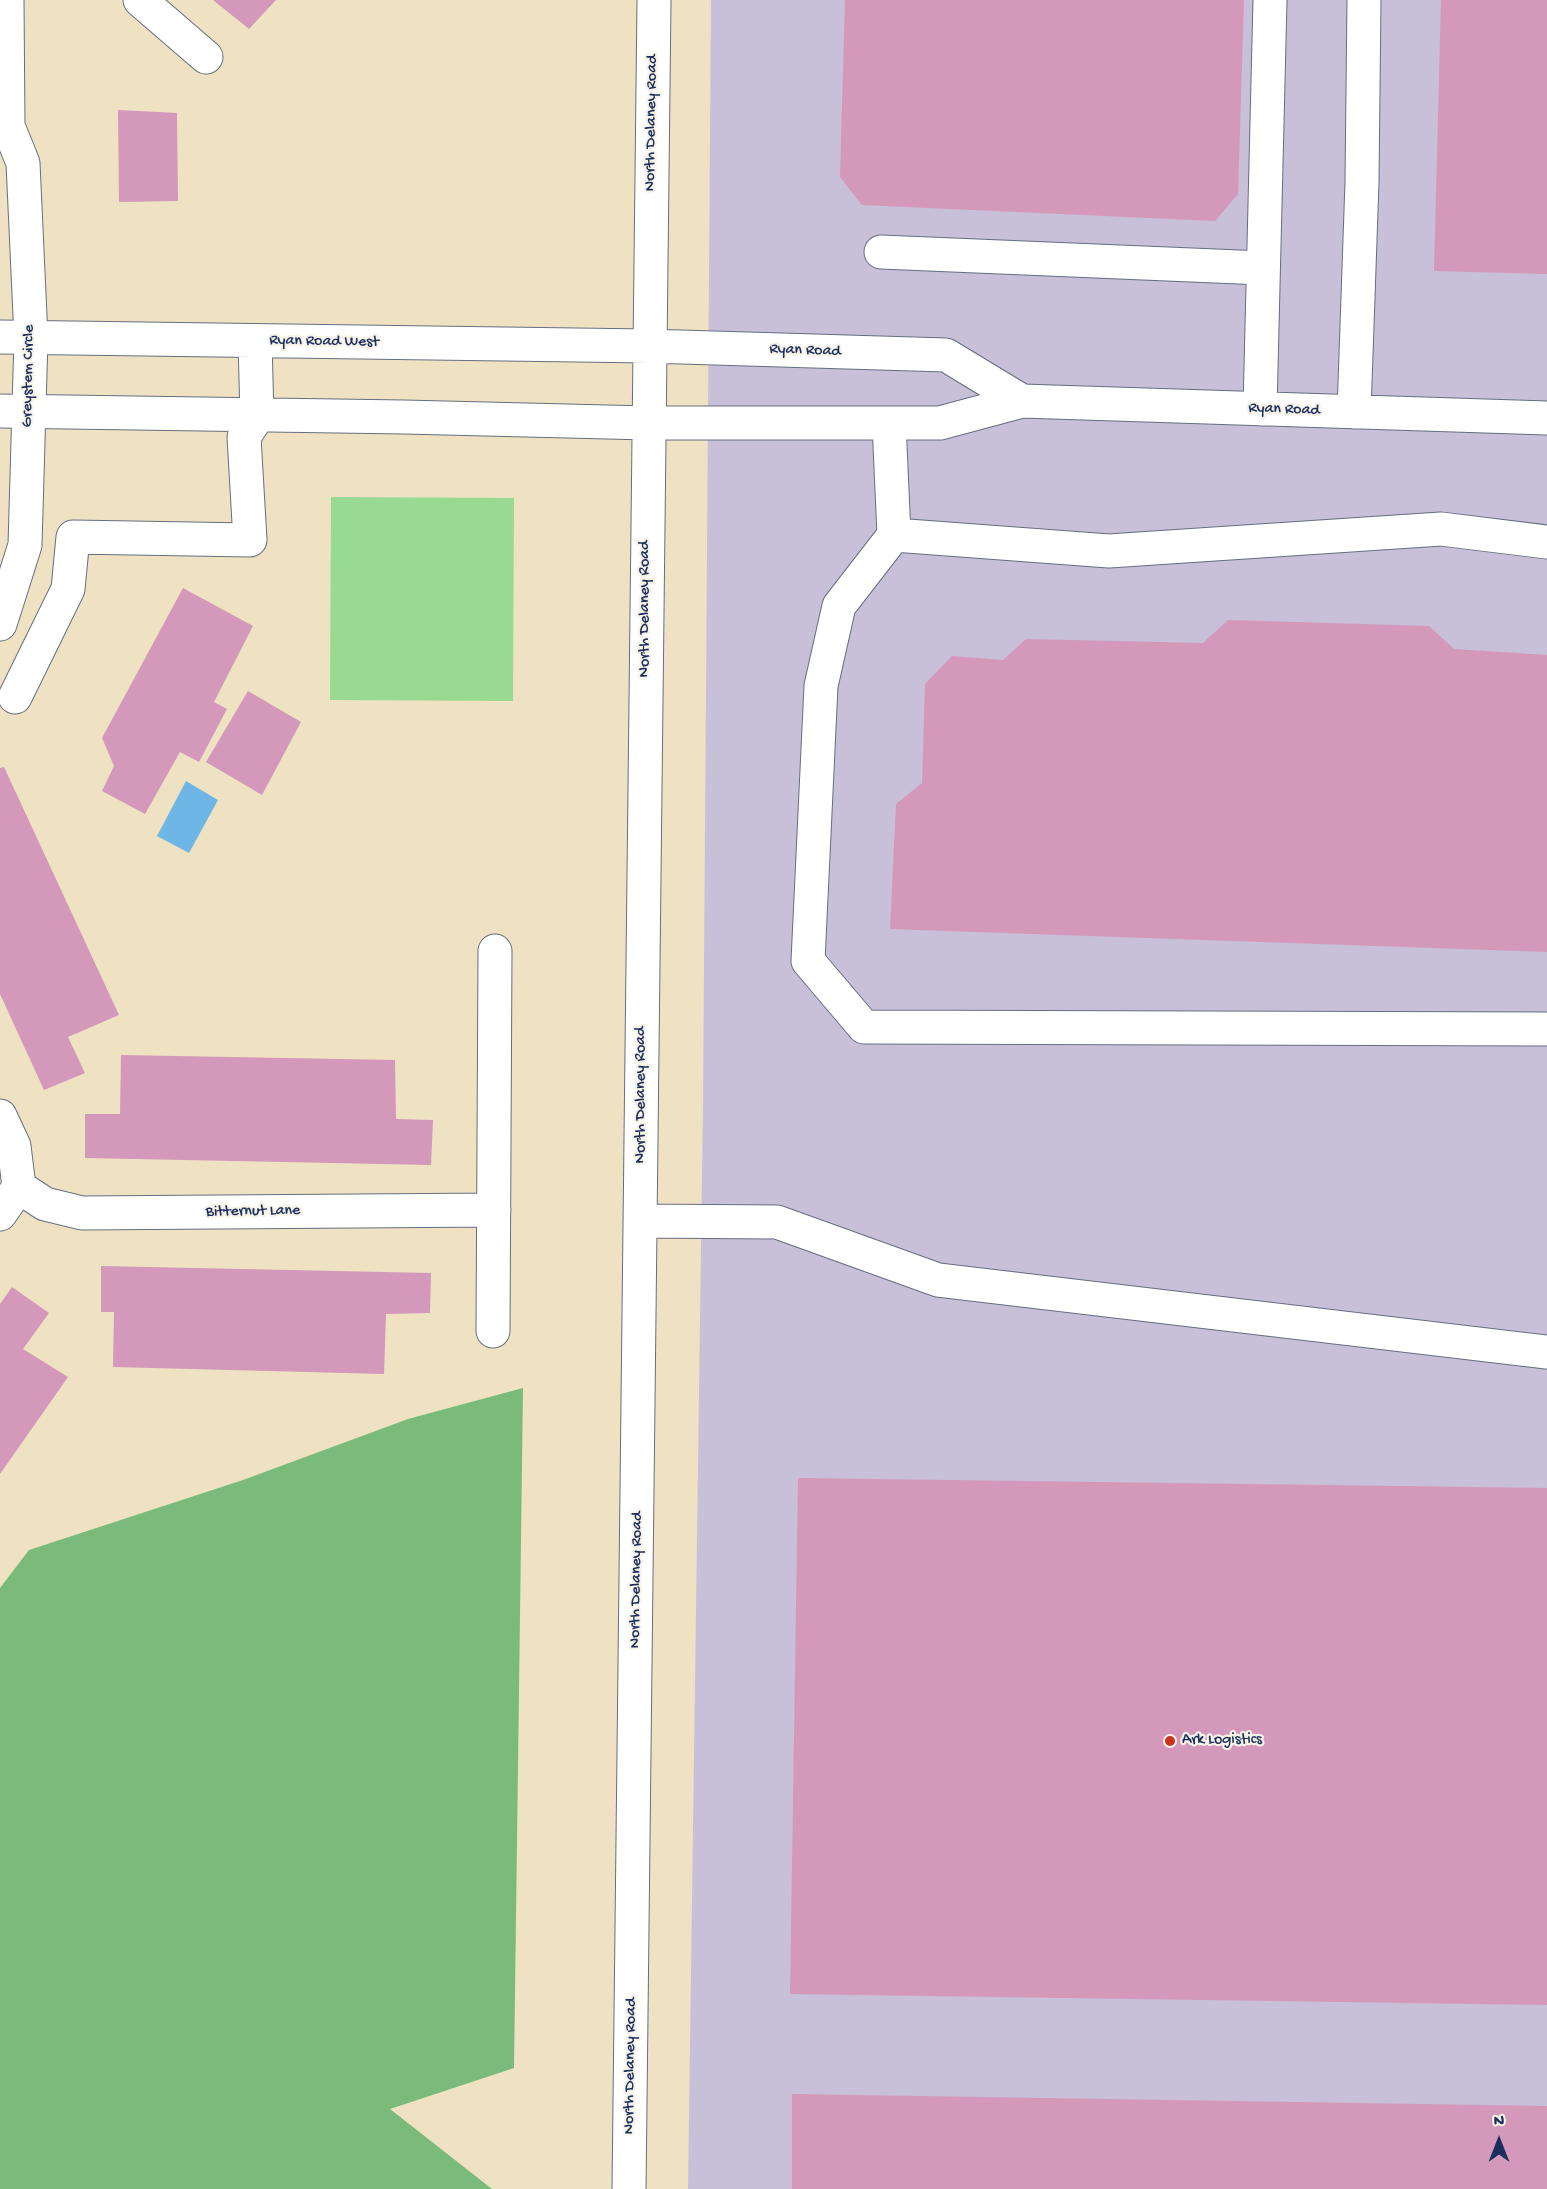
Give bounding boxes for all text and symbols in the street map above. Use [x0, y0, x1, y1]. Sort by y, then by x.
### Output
street label: North Delaney Road [641, 54, 663, 192]
street label: Greystem Circle [19, 324, 39, 428]
street label: Ryan Road West [269, 331, 379, 353]
street label: Ryan Road [769, 340, 841, 362]
street label: Ryan Road [1248, 399, 1320, 421]
street label: North Delaney Road [636, 541, 656, 677]
street label: North Delaney Road [632, 1027, 652, 1163]
street label: Bitternut Lane [206, 1202, 300, 1222]
street label: North Delaney Road [626, 1511, 648, 1649]
place label: Ark Logistics [1182, 1731, 1262, 1751]
marker: Ark Logistics [1163, 1734, 1177, 1748]
street label: North Delaney Road [620, 1997, 642, 2135]
north arrow [1469, 2111, 1529, 2171]
text: N [1494, 2113, 1504, 2132]

